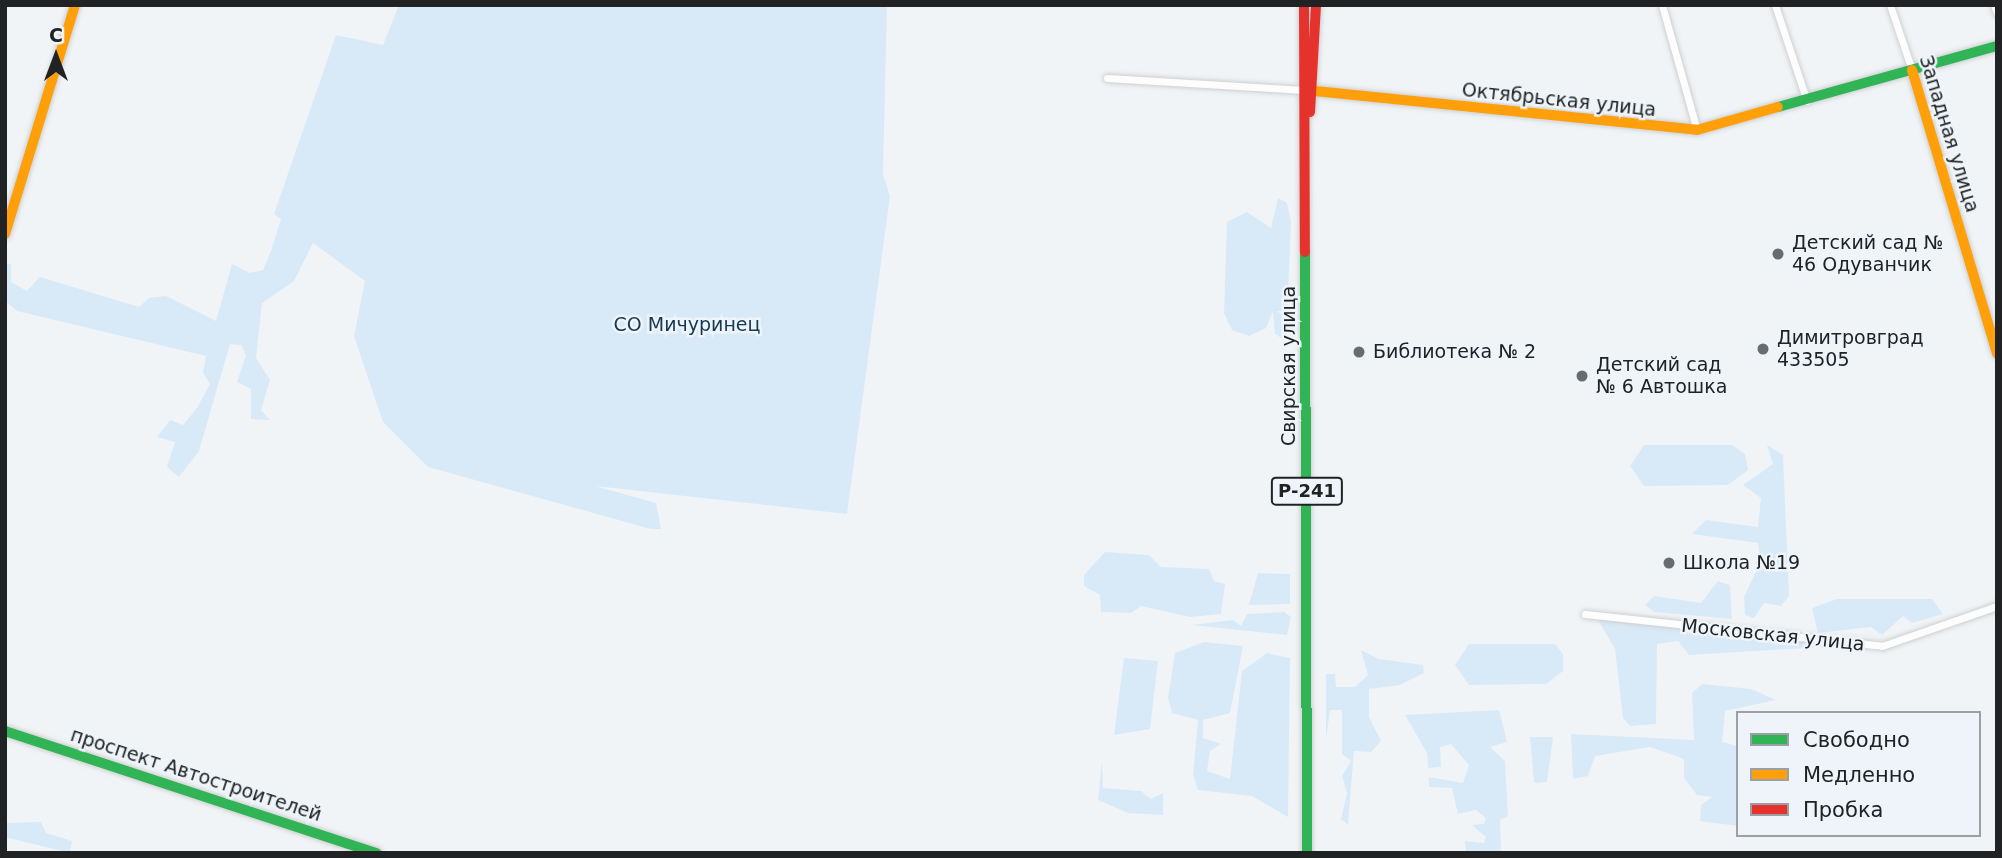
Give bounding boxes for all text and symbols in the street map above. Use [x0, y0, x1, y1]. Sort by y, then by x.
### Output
north arrow [21, 21, 91, 91]
text: С [49, 24, 63, 46]
street label: Западная улица [1914, 53, 1984, 215]
street label: Октябрьская улица [1461, 78, 1657, 122]
place label: Детский сад № 46 Одуванчик [1792, 232, 1943, 276]
marker: Детский сад № 46 Одуванчик [1770, 246, 1786, 262]
street label: Свирская улица [1278, 286, 1300, 446]
park label: СО Мичуринец [614, 314, 760, 336]
place label: Димитровград 433505 [1777, 327, 1924, 371]
place label: Библиотека № 2 [1373, 341, 1536, 363]
marker: Димитровград 433505 [1755, 341, 1771, 357]
marker: Библиотека № 2 [1351, 344, 1367, 360]
place label: Детский сад № 6 Автошка [1596, 354, 1727, 398]
marker: Детский сад № 6 Автошка [1574, 368, 1590, 384]
road number: Р-241 [1270, 476, 1344, 505]
place label: Школа №19 [1683, 552, 1800, 574]
marker: Школа №19 [1661, 555, 1677, 571]
street label: Московская улица [1680, 614, 1866, 656]
legend [1736, 711, 1981, 837]
street label: проспект Автостроителей [68, 724, 324, 826]
text: Свободно [1803, 728, 1910, 752]
text: Медленно [1803, 763, 1915, 787]
text: Пробка [1803, 798, 1883, 822]

